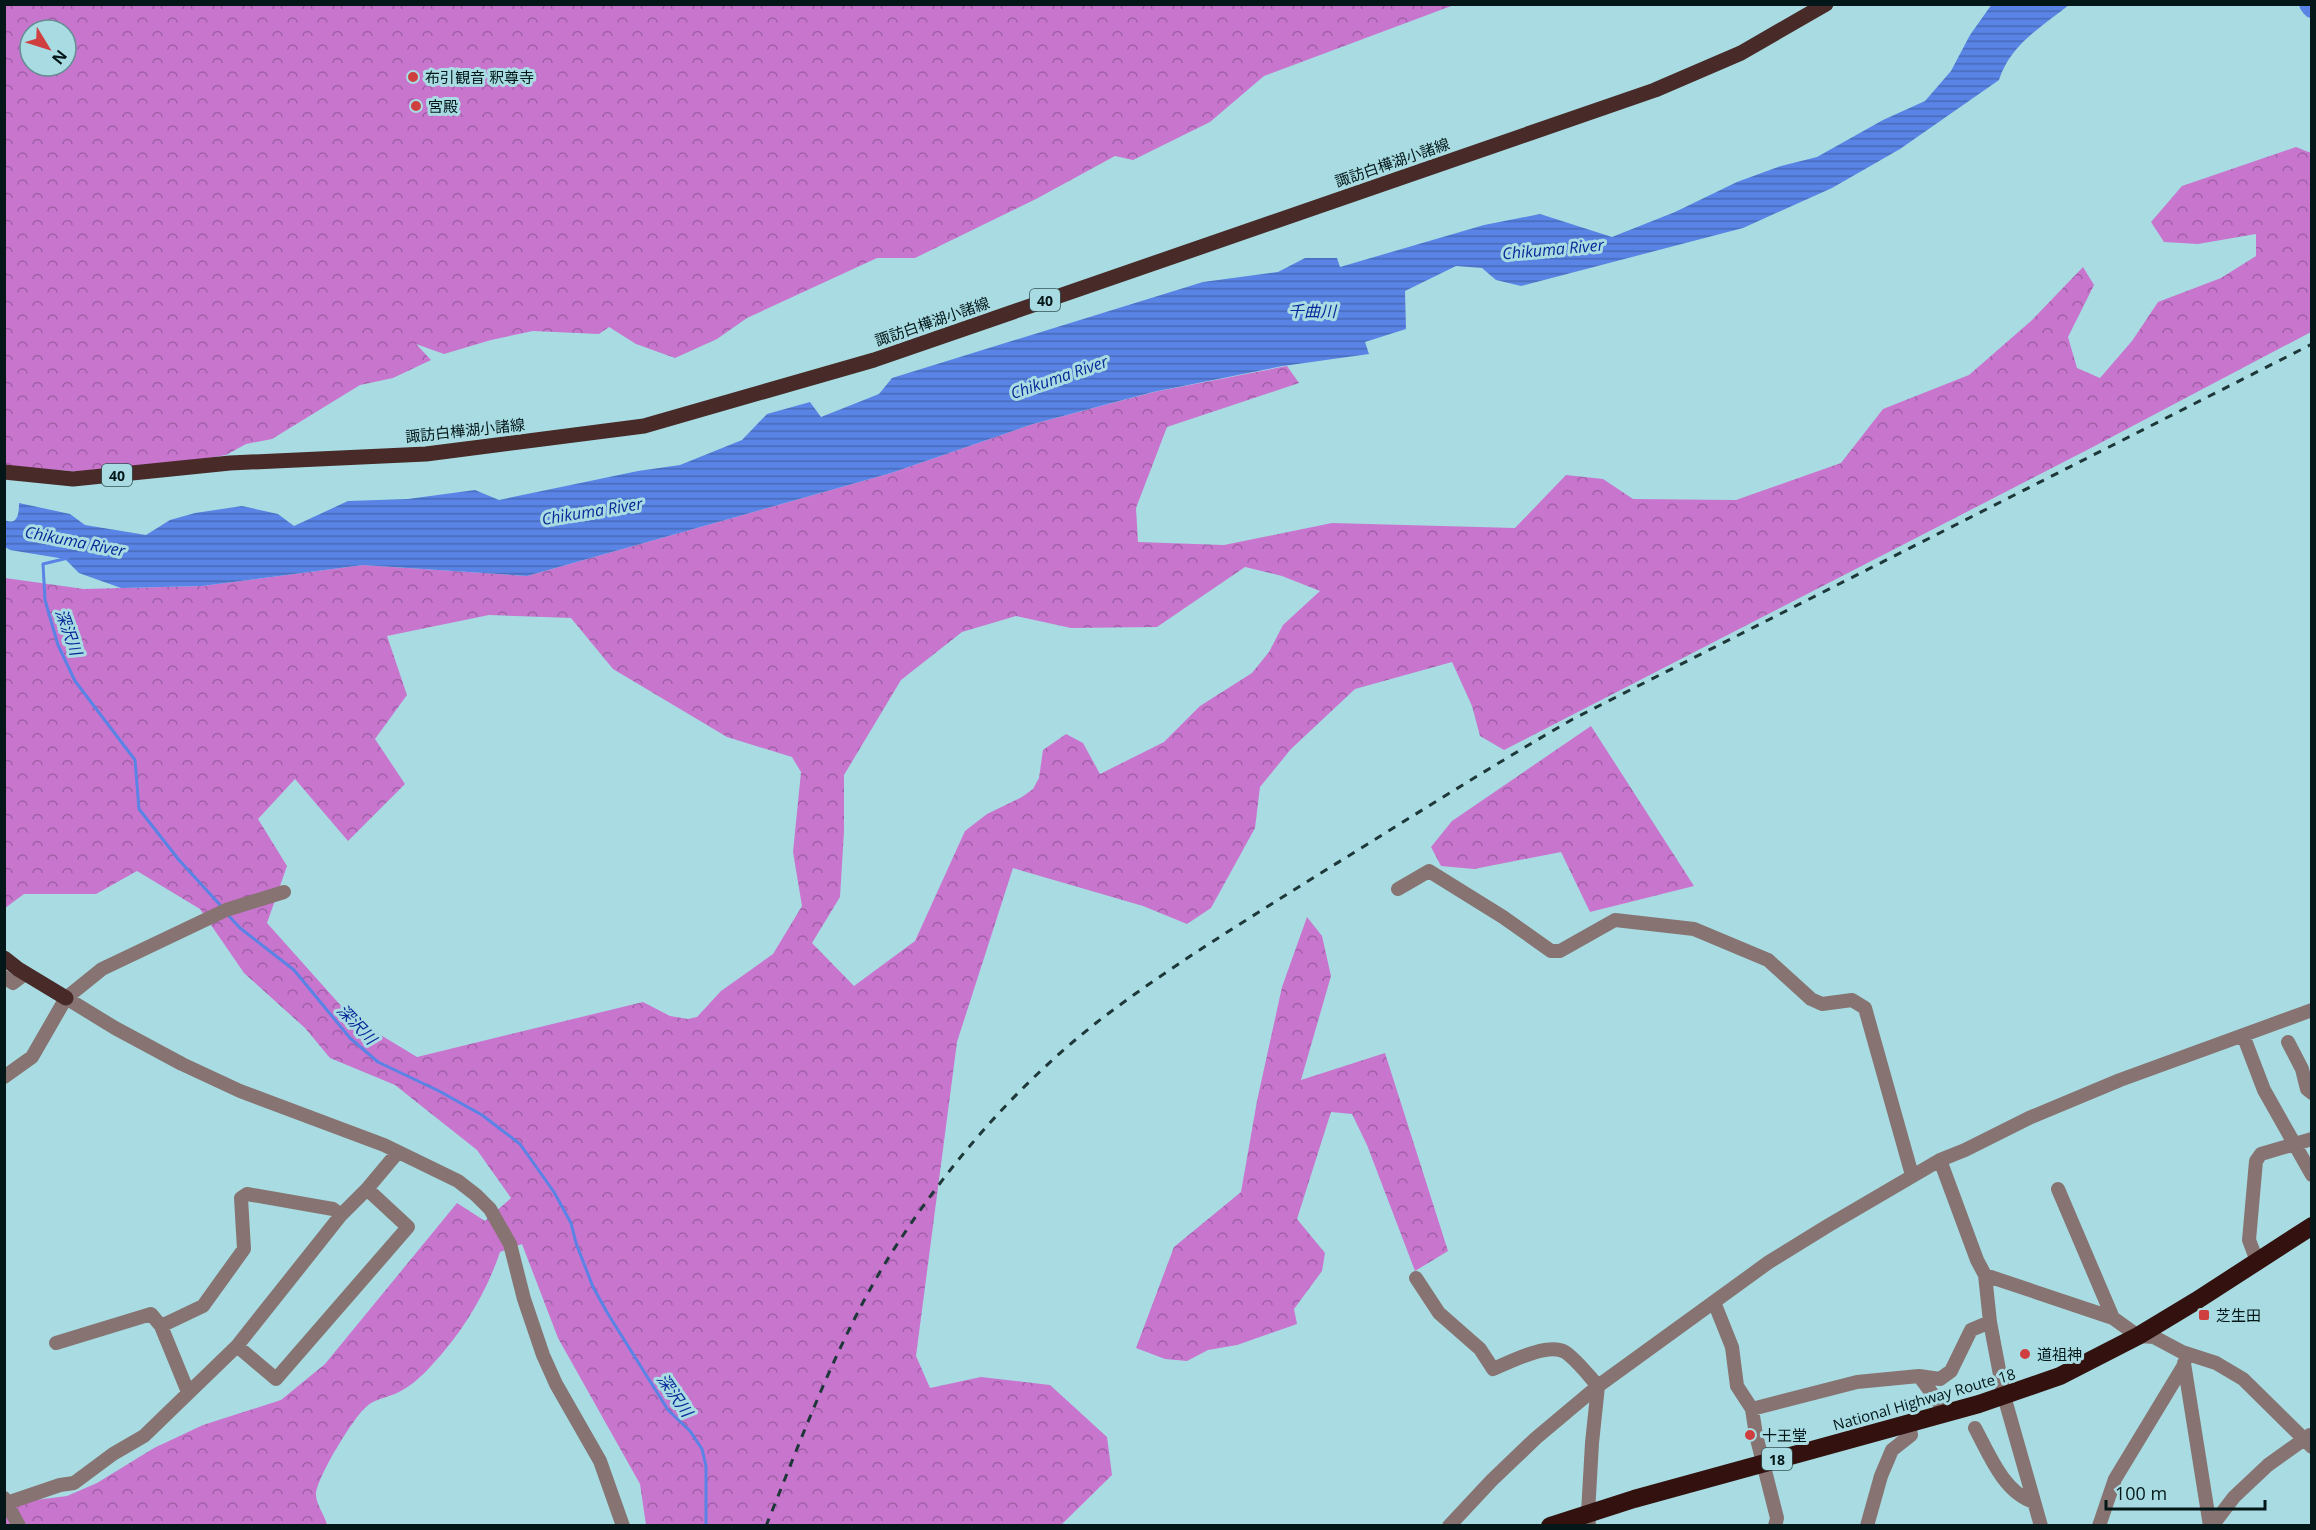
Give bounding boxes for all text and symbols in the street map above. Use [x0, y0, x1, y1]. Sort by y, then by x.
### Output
north arrow [18, 18, 78, 78]
text: N [47, 45, 72, 69]
place label: 布引観音 釈尊寺 [425, 67, 534, 87]
marker: 布引観音 釈尊寺 [406, 70, 420, 84]
place label: 宮殿 [428, 96, 458, 116]
marker: 宮殿 [409, 99, 423, 113]
street label: 諏訪白樺湖小諸線 [1332, 133, 1452, 191]
water label: Chikuma River [1501, 234, 1605, 264]
road number: 40 [1030, 289, 1060, 311]
street label: 諏訪白樺湖小諸線 [872, 292, 992, 350]
water label: 千曲川 [1288, 300, 1338, 322]
water label: Chikuma River [1007, 350, 1111, 404]
street label: 諏訪白樺湖小諸線 [404, 414, 526, 446]
road number: 40 [102, 464, 132, 486]
water label: Chikuma River [540, 492, 645, 530]
water label: Chikuma River [23, 520, 128, 562]
water label: 深沢川 [50, 606, 88, 660]
water label: 深沢川 [332, 999, 383, 1050]
place label: 芝生田 [2216, 1305, 2261, 1325]
marker: 芝生田 [2197, 1308, 2211, 1322]
place label: 道祖神 [2037, 1344, 2082, 1364]
marker: 道祖神 [2018, 1347, 2032, 1361]
street label: National Highway Route 18 [1830, 1363, 2018, 1435]
water label: 深沢川 [652, 1369, 699, 1423]
place label: 十王堂 [1762, 1425, 1807, 1445]
marker: 十王堂 [1743, 1428, 1757, 1442]
road number: 18 [1762, 1448, 1792, 1470]
scale bar [2106, 1473, 2265, 1511]
text: 100 m [2115, 1481, 2167, 1505]

